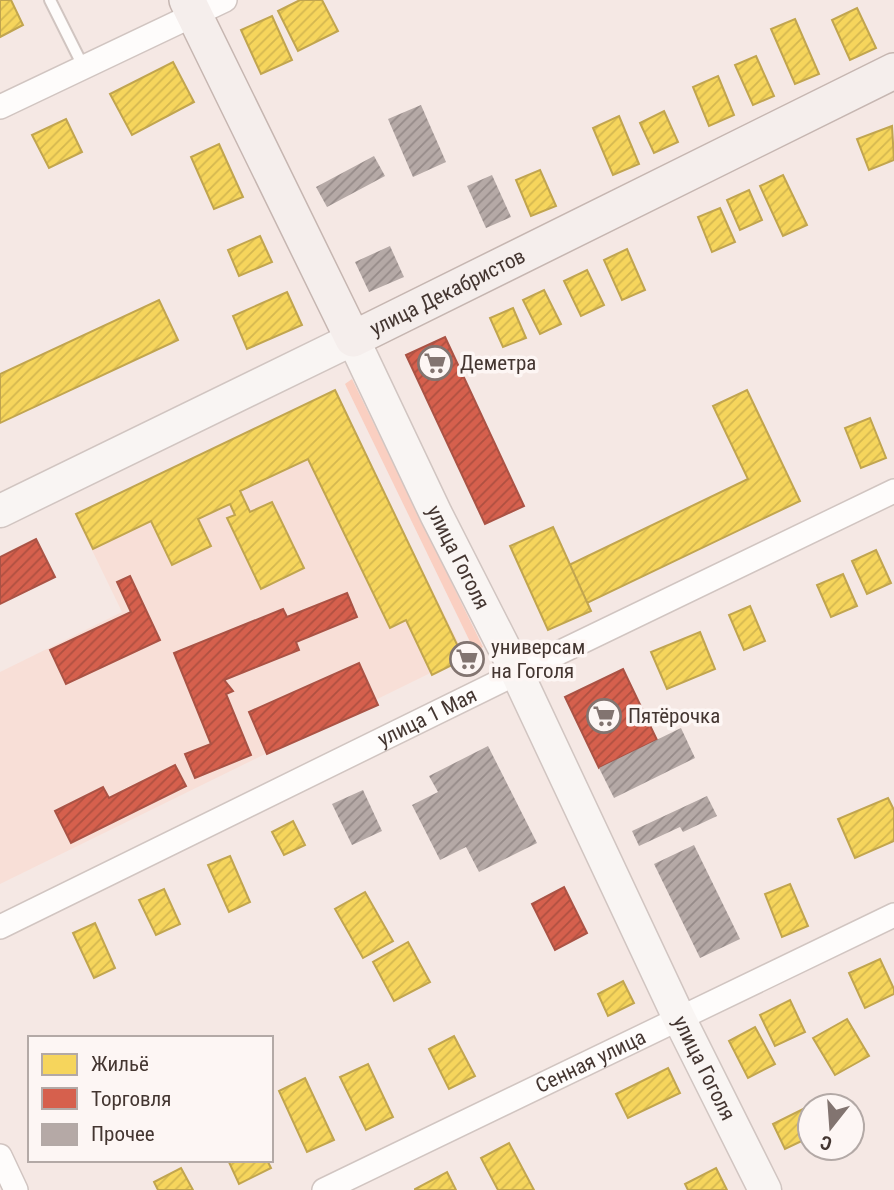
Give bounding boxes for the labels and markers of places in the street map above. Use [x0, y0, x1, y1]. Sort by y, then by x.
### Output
supermarket icon: Деметра [416, 344, 454, 382]
place label: Деметра [460, 351, 536, 375]
place label: универсам на Гоголя [491, 635, 585, 683]
supermarket icon: универсам на Гоголя [448, 640, 486, 678]
supermarket icon: Пятёрочка [585, 697, 623, 735]
place label: Пятёрочка [628, 704, 720, 728]

